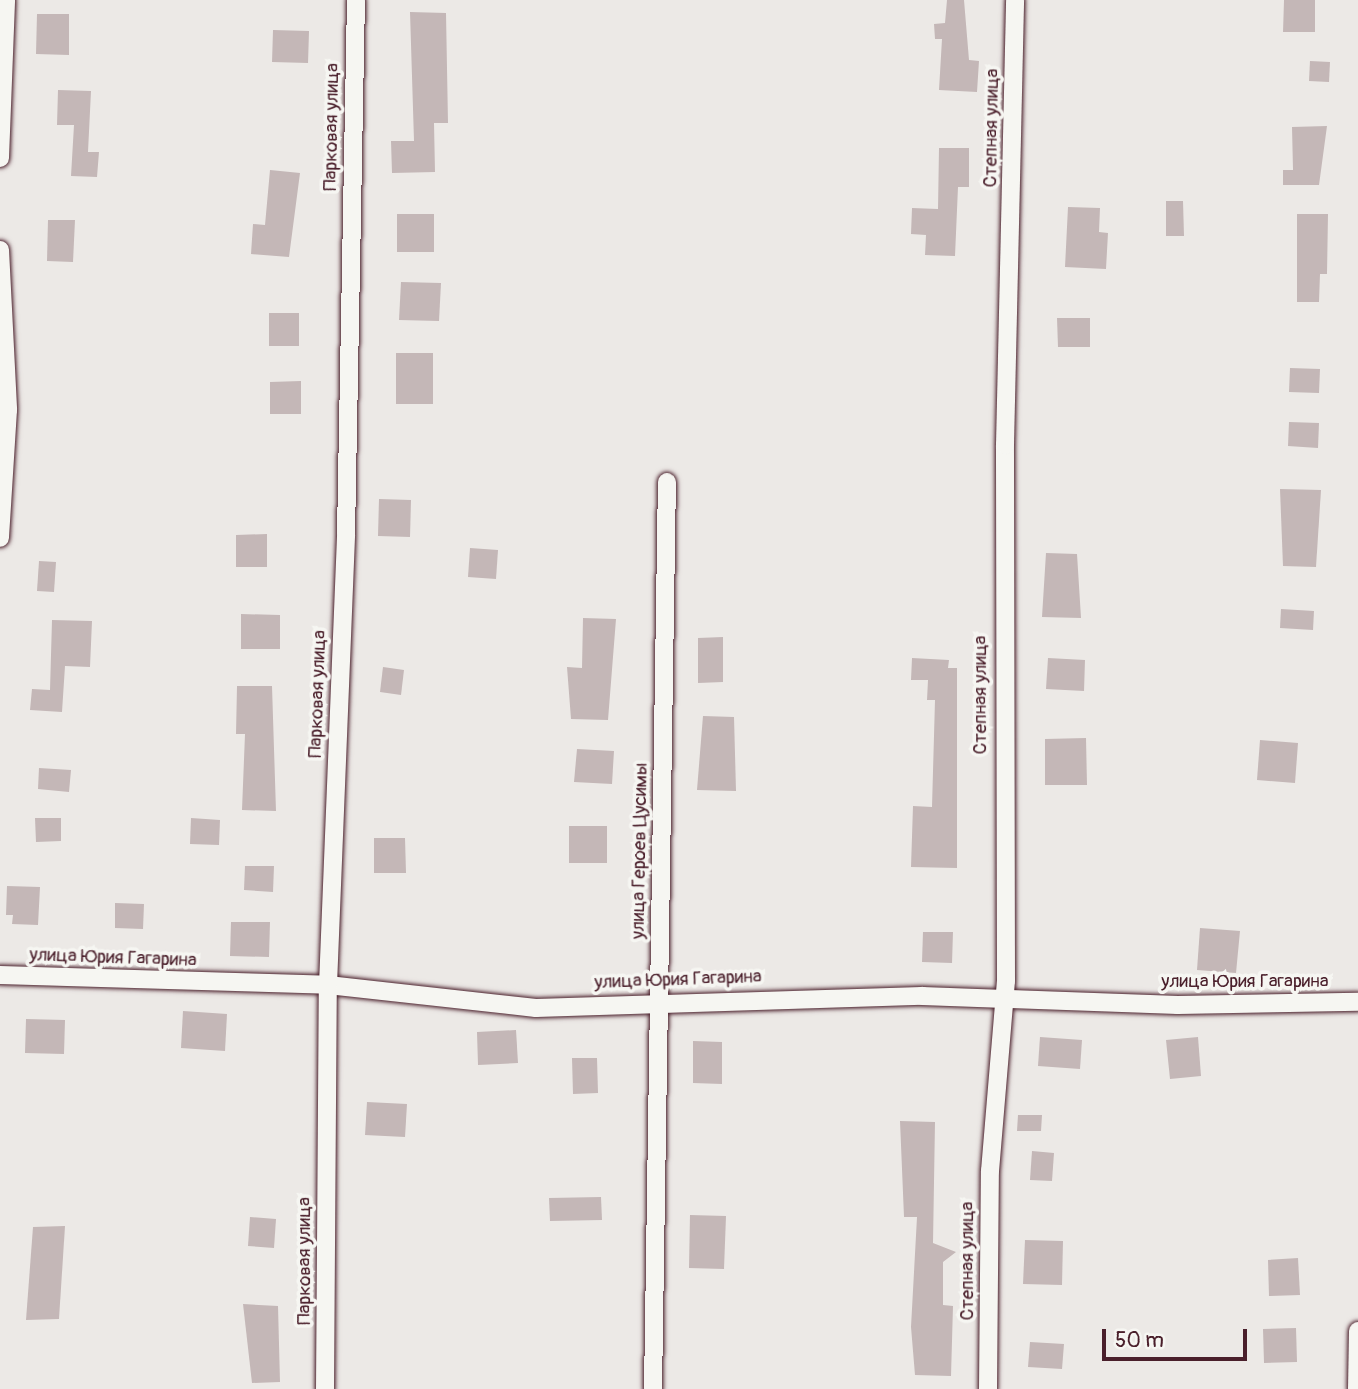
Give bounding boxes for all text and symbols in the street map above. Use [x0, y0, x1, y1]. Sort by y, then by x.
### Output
street label: Парковая улица [319, 63, 345, 191]
street label: Степная улица [980, 68, 1004, 188]
street label: Парковая улица [304, 630, 332, 758]
street label: Степная улица [970, 636, 992, 754]
street label: улица Героев Цусимы [627, 763, 653, 939]
street label: улица Юрия Гагарина [29, 944, 197, 972]
street label: улица Юрия Гагарина [594, 966, 762, 994]
street label: улица Юрия Гагарина [1161, 971, 1329, 993]
street label: Парковая улица [294, 1197, 316, 1325]
street label: Степная улица [957, 1202, 979, 1320]
scale bar [1106, 1316, 1251, 1360]
text: 50 m [1115, 1327, 1164, 1354]

